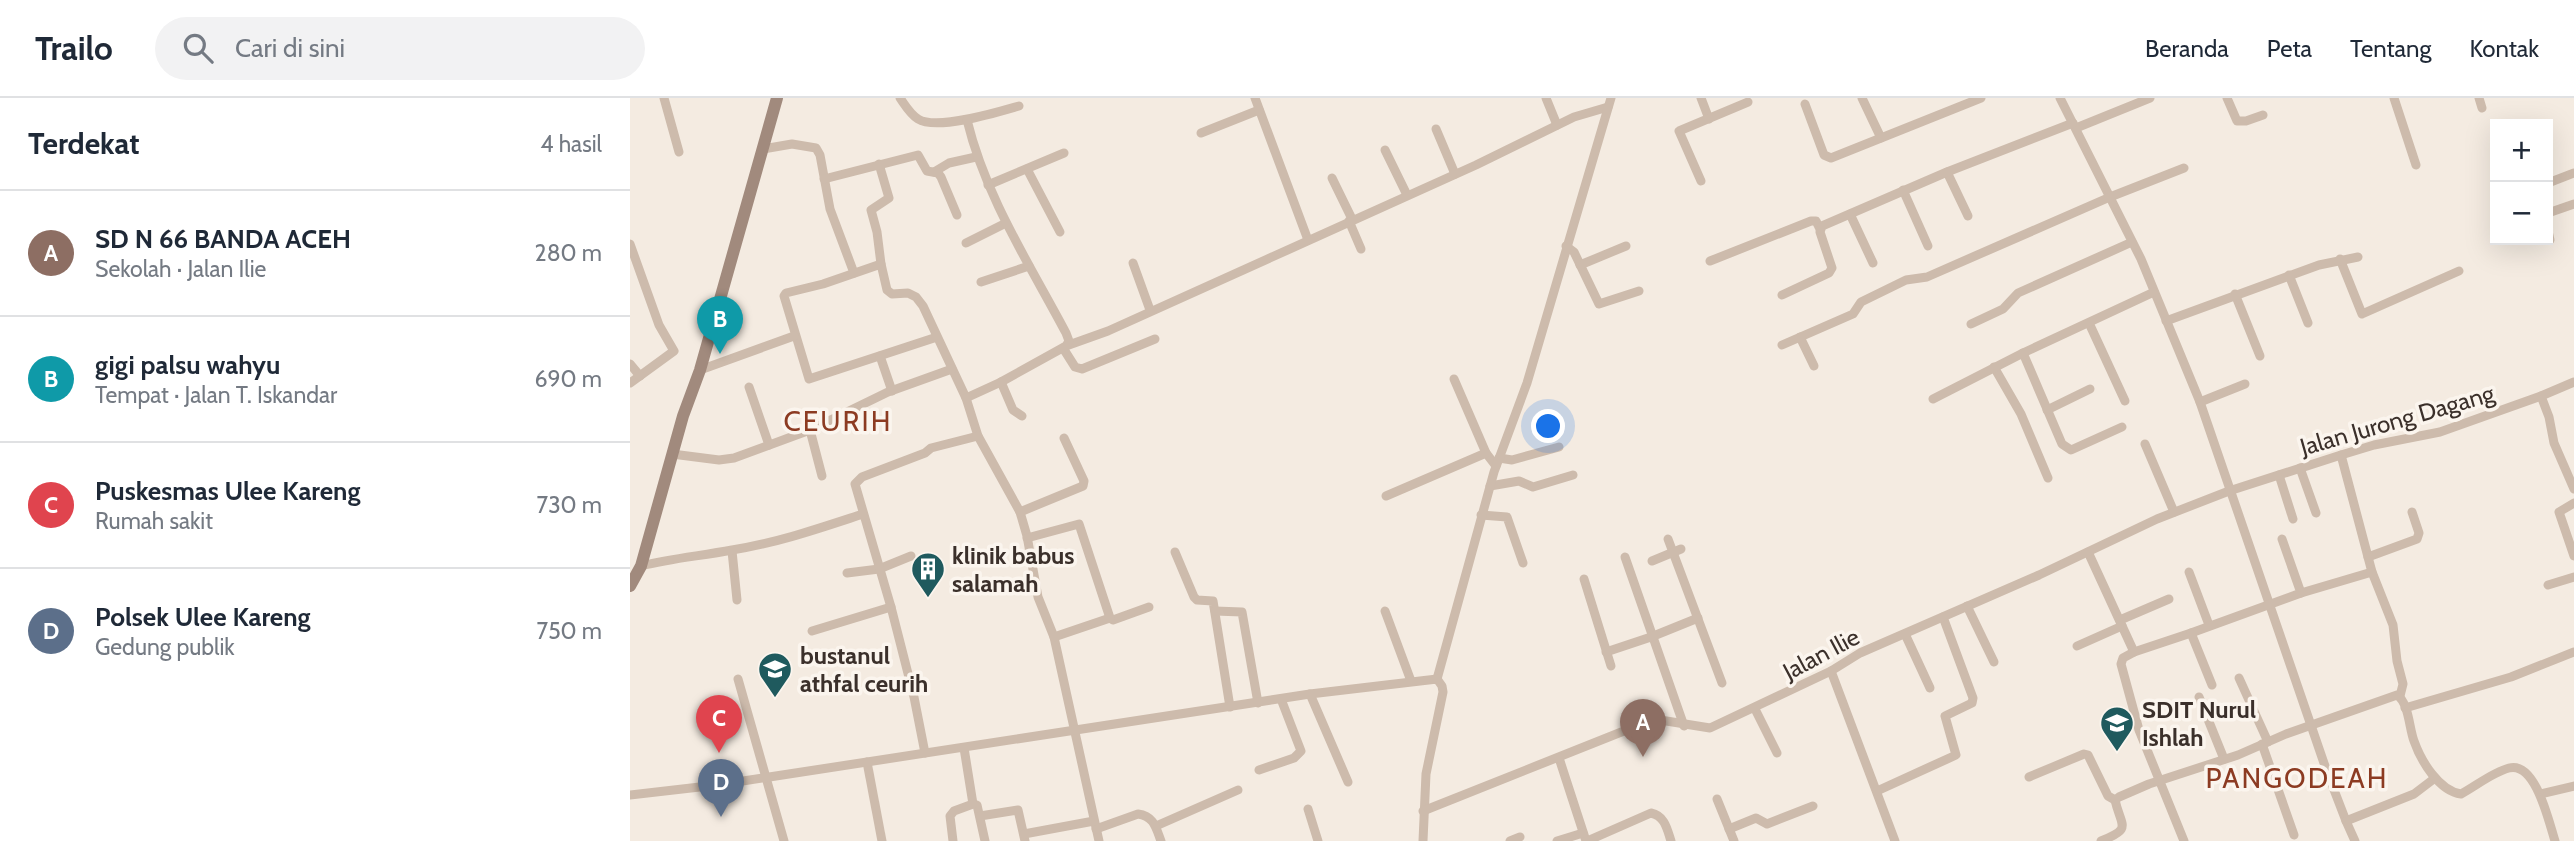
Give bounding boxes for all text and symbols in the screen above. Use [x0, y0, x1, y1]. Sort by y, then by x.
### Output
search box [155, 17, 645, 80]
text: Trailo [35, 28, 113, 68]
icon: search [179, 29, 217, 67]
text: Cari di sini [235, 32, 345, 64]
text: Beranda [2145, 34, 2229, 63]
text: Peta [2267, 34, 2312, 63]
text: Tentang [2350, 34, 2431, 63]
text: Kontak [2469, 34, 2539, 63]
map controls [2490, 119, 2553, 245]
button: + [2490, 119, 2553, 182]
text: Terdekat [28, 125, 140, 162]
text: 4 hasil [540, 130, 602, 158]
button: − [2490, 182, 2553, 245]
text: SD N 66 BANDA ACEH [95, 223, 351, 255]
text: A [44, 239, 58, 267]
text: 280 m [535, 239, 602, 267]
text: Sekolah · Jalan Ilie [95, 255, 266, 283]
pin: B [697, 296, 743, 354]
text: gigi palsu wahyu [95, 349, 280, 381]
text: B [44, 365, 58, 393]
text: 690 m [534, 365, 602, 393]
street label: Jalan Jurong Dagang [2296, 378, 2498, 462]
text: Tempat · Jalan T. Iskandar [95, 381, 337, 409]
district label: CEURIH [784, 404, 892, 438]
your location [1531, 409, 1565, 443]
text: Puskesmas Ulee Kareng [95, 475, 361, 507]
text: C [44, 491, 58, 519]
text: 730 m [537, 491, 602, 519]
text: Rumah sakit [95, 507, 213, 535]
place label: klinik babus salamah [952, 541, 1075, 598]
building icon: klinik babus salamah [909, 550, 947, 599]
text: Polsek Ulee Kareng [95, 601, 311, 633]
text: D [43, 617, 59, 645]
text: 750 m [537, 617, 602, 645]
street label: Jalan Ilie [1777, 622, 1864, 687]
text: Gedung publik [95, 633, 235, 661]
place label: bustanul athfal ceurih [800, 641, 928, 698]
school or university icon: bustanul athfal ceurih [756, 650, 794, 699]
pin: C [696, 695, 742, 753]
place label: SDIT Nurul Ishlah [2142, 695, 2256, 752]
pin: A [1620, 699, 1666, 757]
school or university icon: SDIT Nurul Ishlah [2098, 704, 2136, 753]
pin: D [698, 759, 744, 817]
district label: PANGODEAH [2205, 761, 2389, 795]

